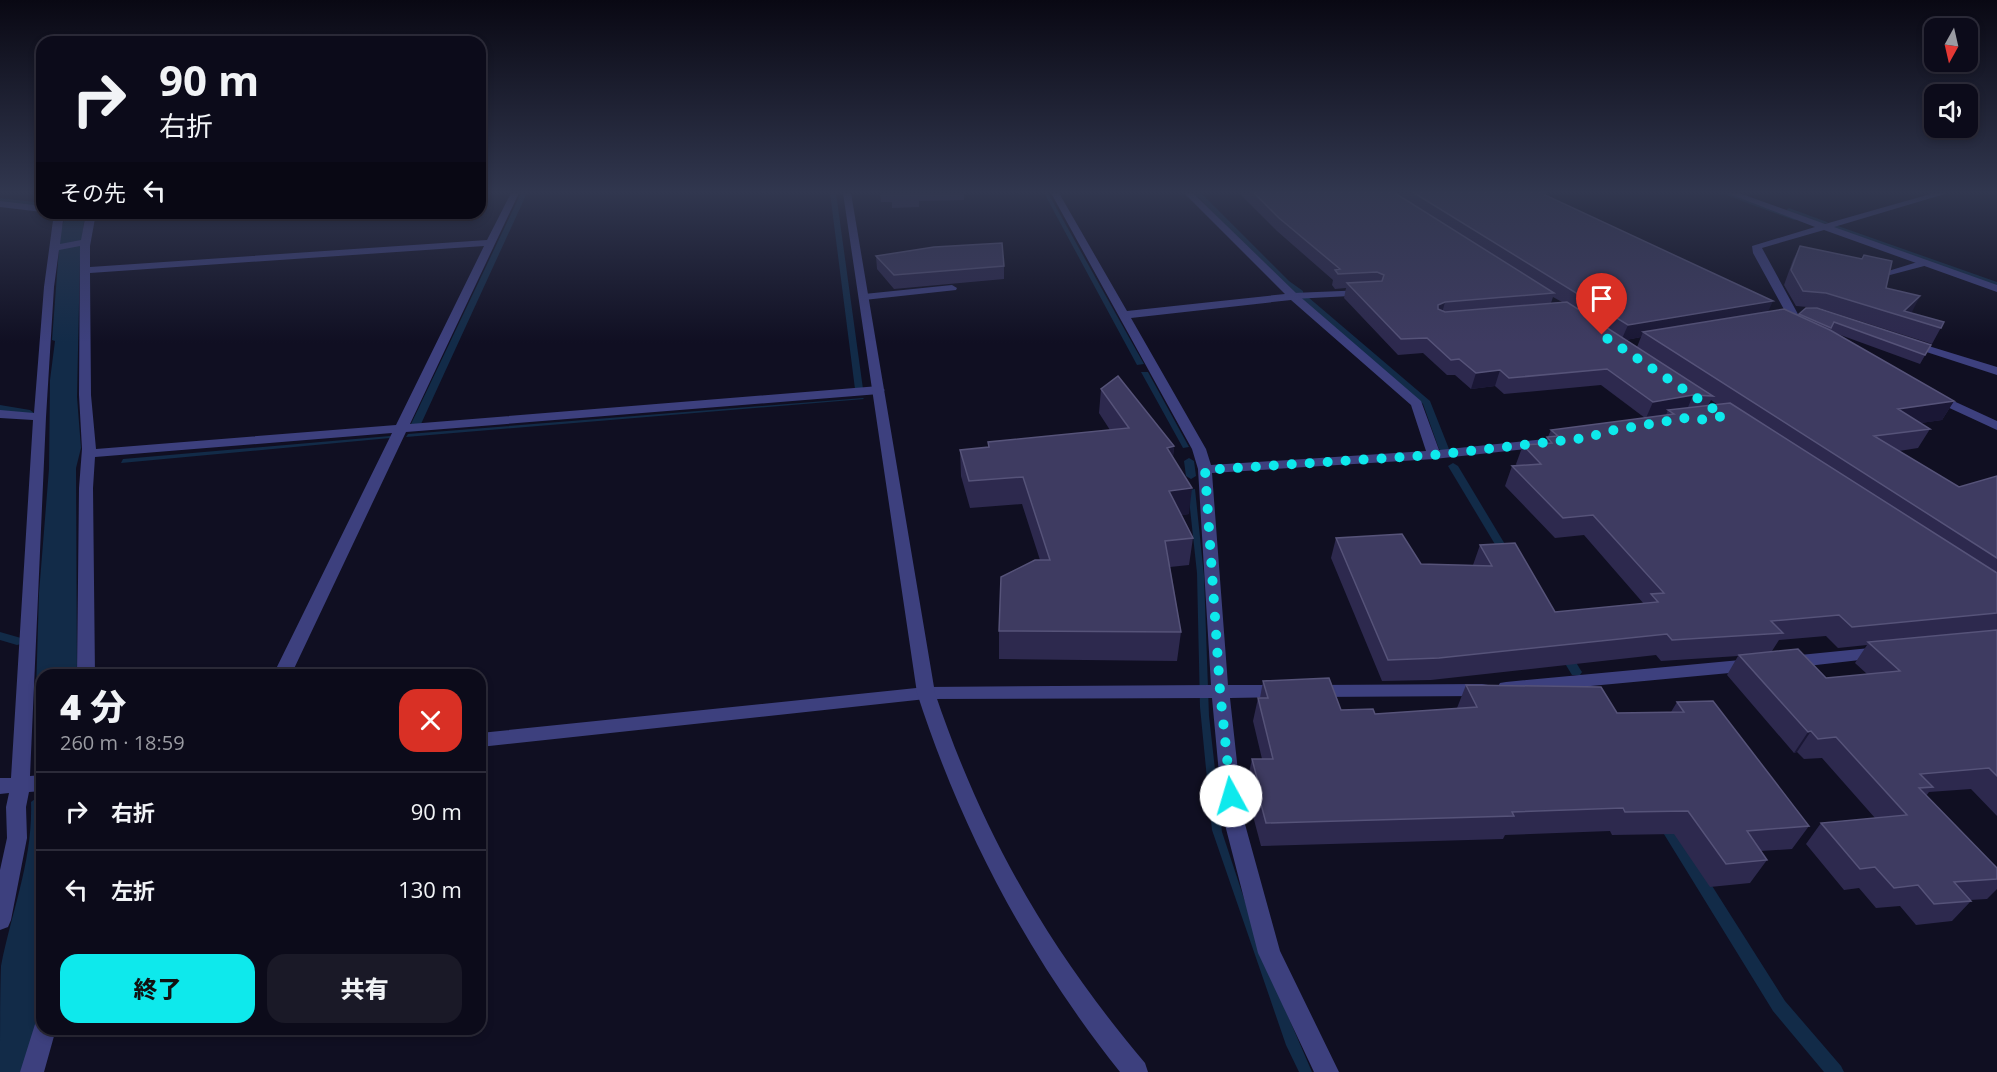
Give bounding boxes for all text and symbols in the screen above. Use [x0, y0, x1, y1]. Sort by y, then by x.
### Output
north arrow [1924, 18, 1978, 72]
map controls [1924, 18, 1978, 138]
text: 90 m [159, 51, 259, 108]
icon: right [60, 60, 138, 138]
button: sound [1924, 84, 1978, 138]
text: 右折 [159, 107, 213, 144]
icon: left [138, 174, 171, 207]
text: その先 [60, 177, 126, 207]
pin [1576, 273, 1627, 335]
icon: arrive [1585, 282, 1618, 315]
text: 4 分 [60, 682, 126, 731]
button: close [399, 689, 462, 752]
text: 260 m · 18:59 [60, 729, 185, 756]
position arrow [1199, 764, 1263, 828]
icon: right [60, 795, 93, 828]
text: 90 m [411, 796, 462, 826]
text: 右折 [111, 797, 155, 827]
icon: left [60, 873, 93, 906]
text: 130 m [398, 874, 462, 904]
text: 左折 [111, 875, 155, 905]
button: 終了 [60, 954, 255, 1023]
button: 共有 [267, 954, 462, 1023]

